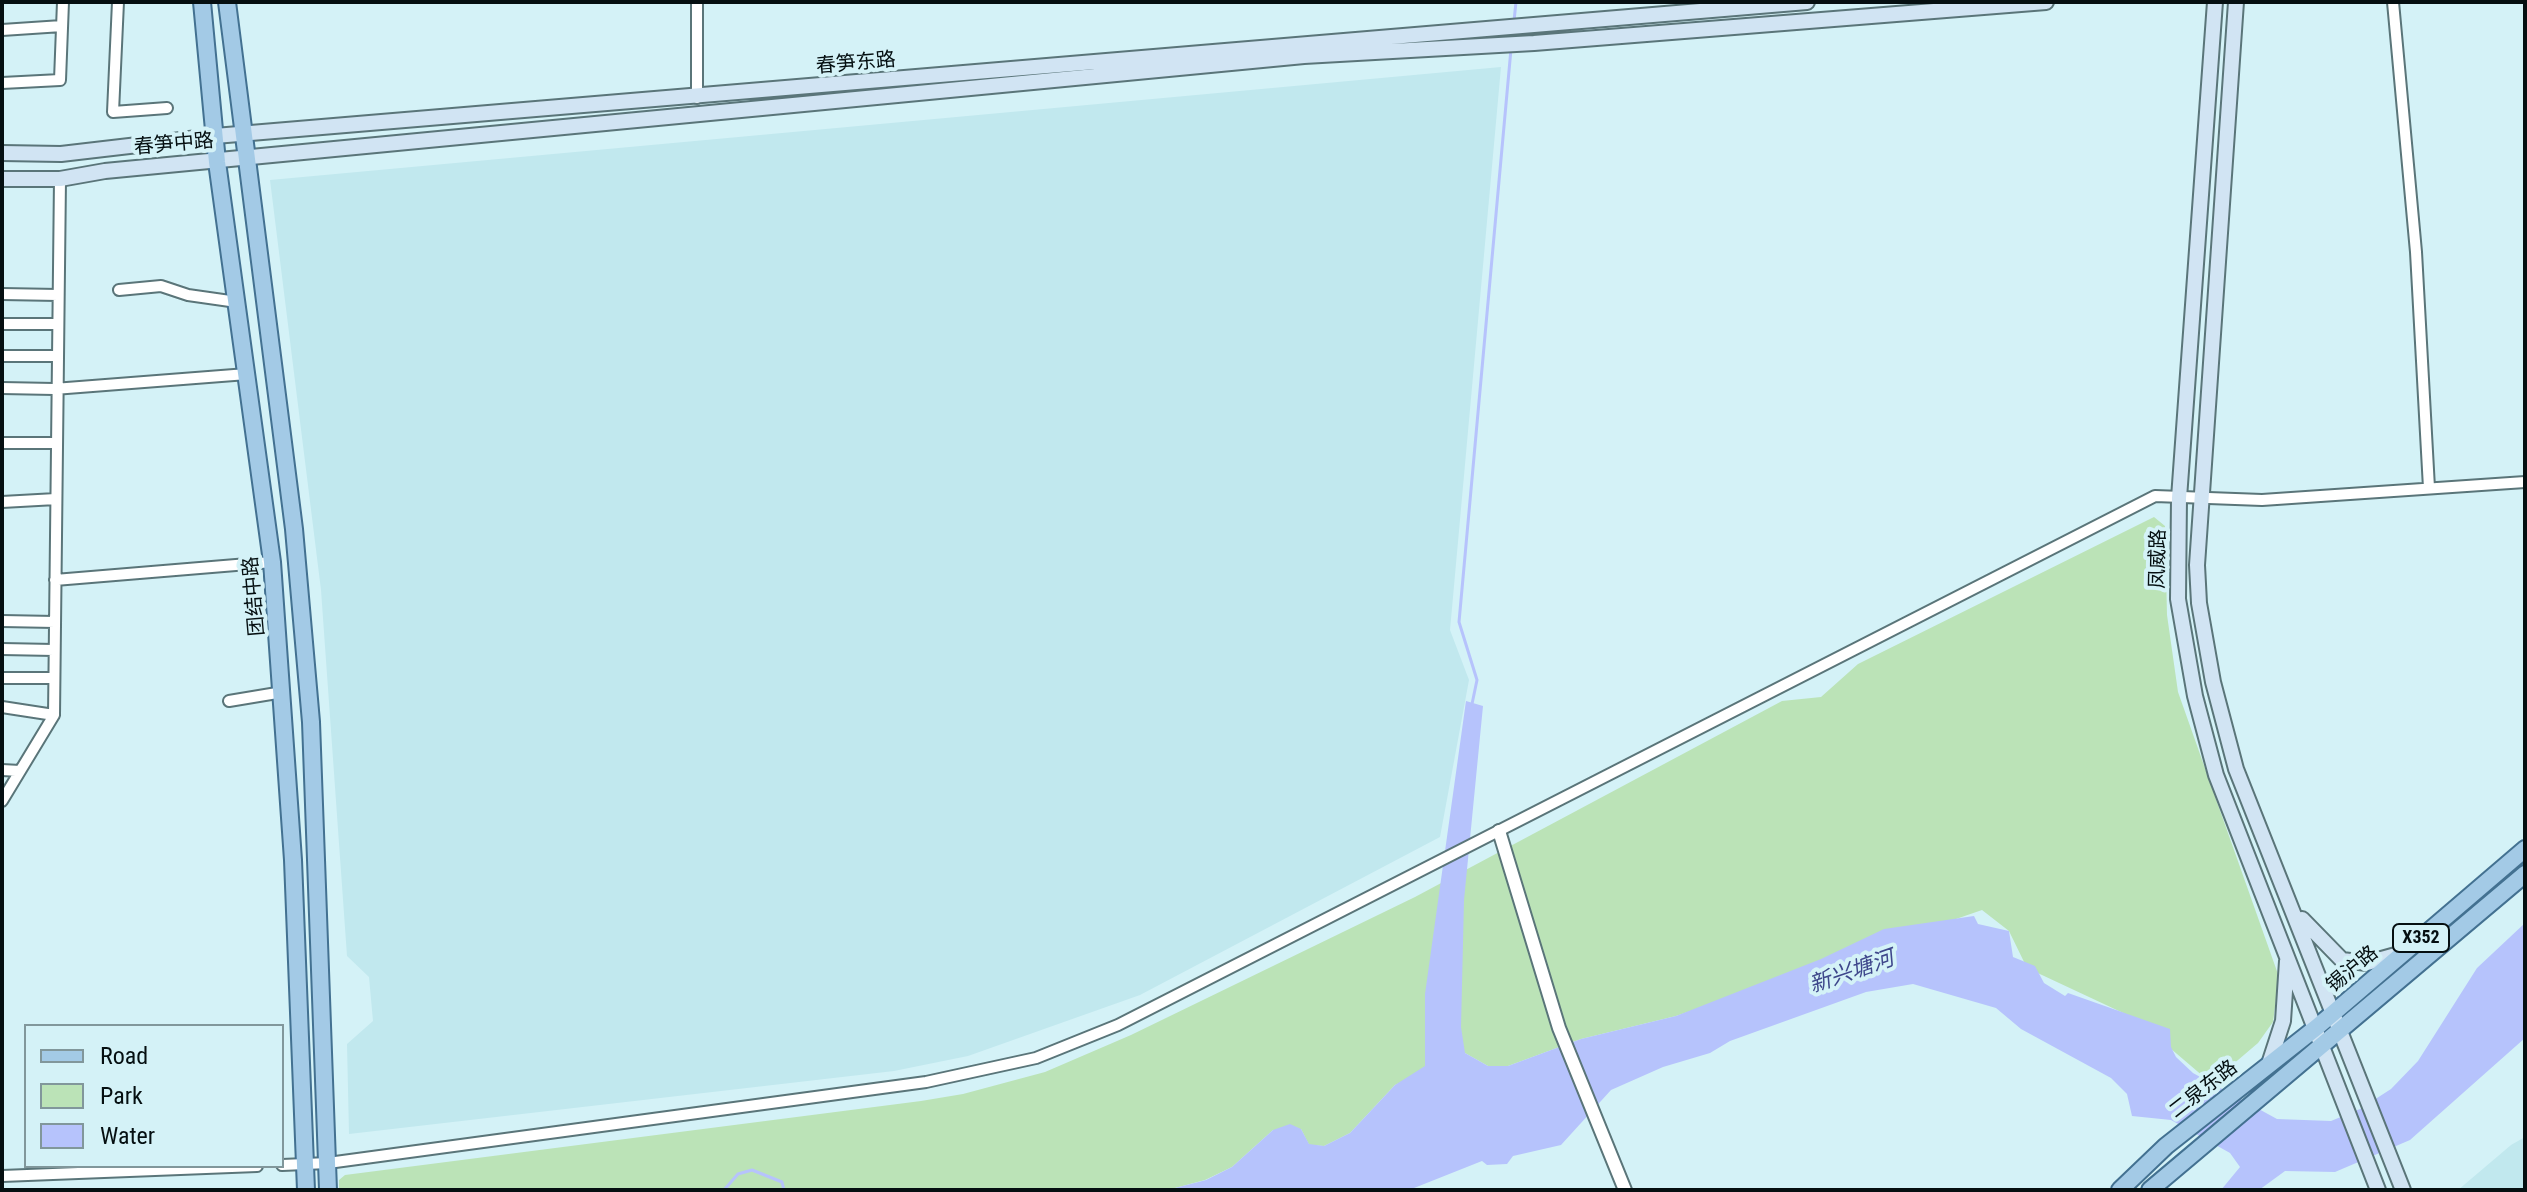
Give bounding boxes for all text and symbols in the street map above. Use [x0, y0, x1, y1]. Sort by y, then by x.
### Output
street label: 春笋东路 [815, 49, 897, 79]
street label: 春笋中路 [133, 130, 215, 160]
street label: 凤威路 [2146, 529, 2172, 589]
street label: 团结中路 [240, 555, 270, 637]
road number: X352 [2393, 924, 2449, 952]
street label: 锡沪路 [2322, 942, 2384, 998]
water label: 新兴塘河 [1806, 946, 1898, 1000]
legend [24, 1024, 284, 1168]
text: Road [100, 1042, 148, 1070]
street label: 二泉东路 [2165, 1056, 2243, 1124]
text: Park [100, 1082, 143, 1110]
text: Water [100, 1122, 155, 1150]

